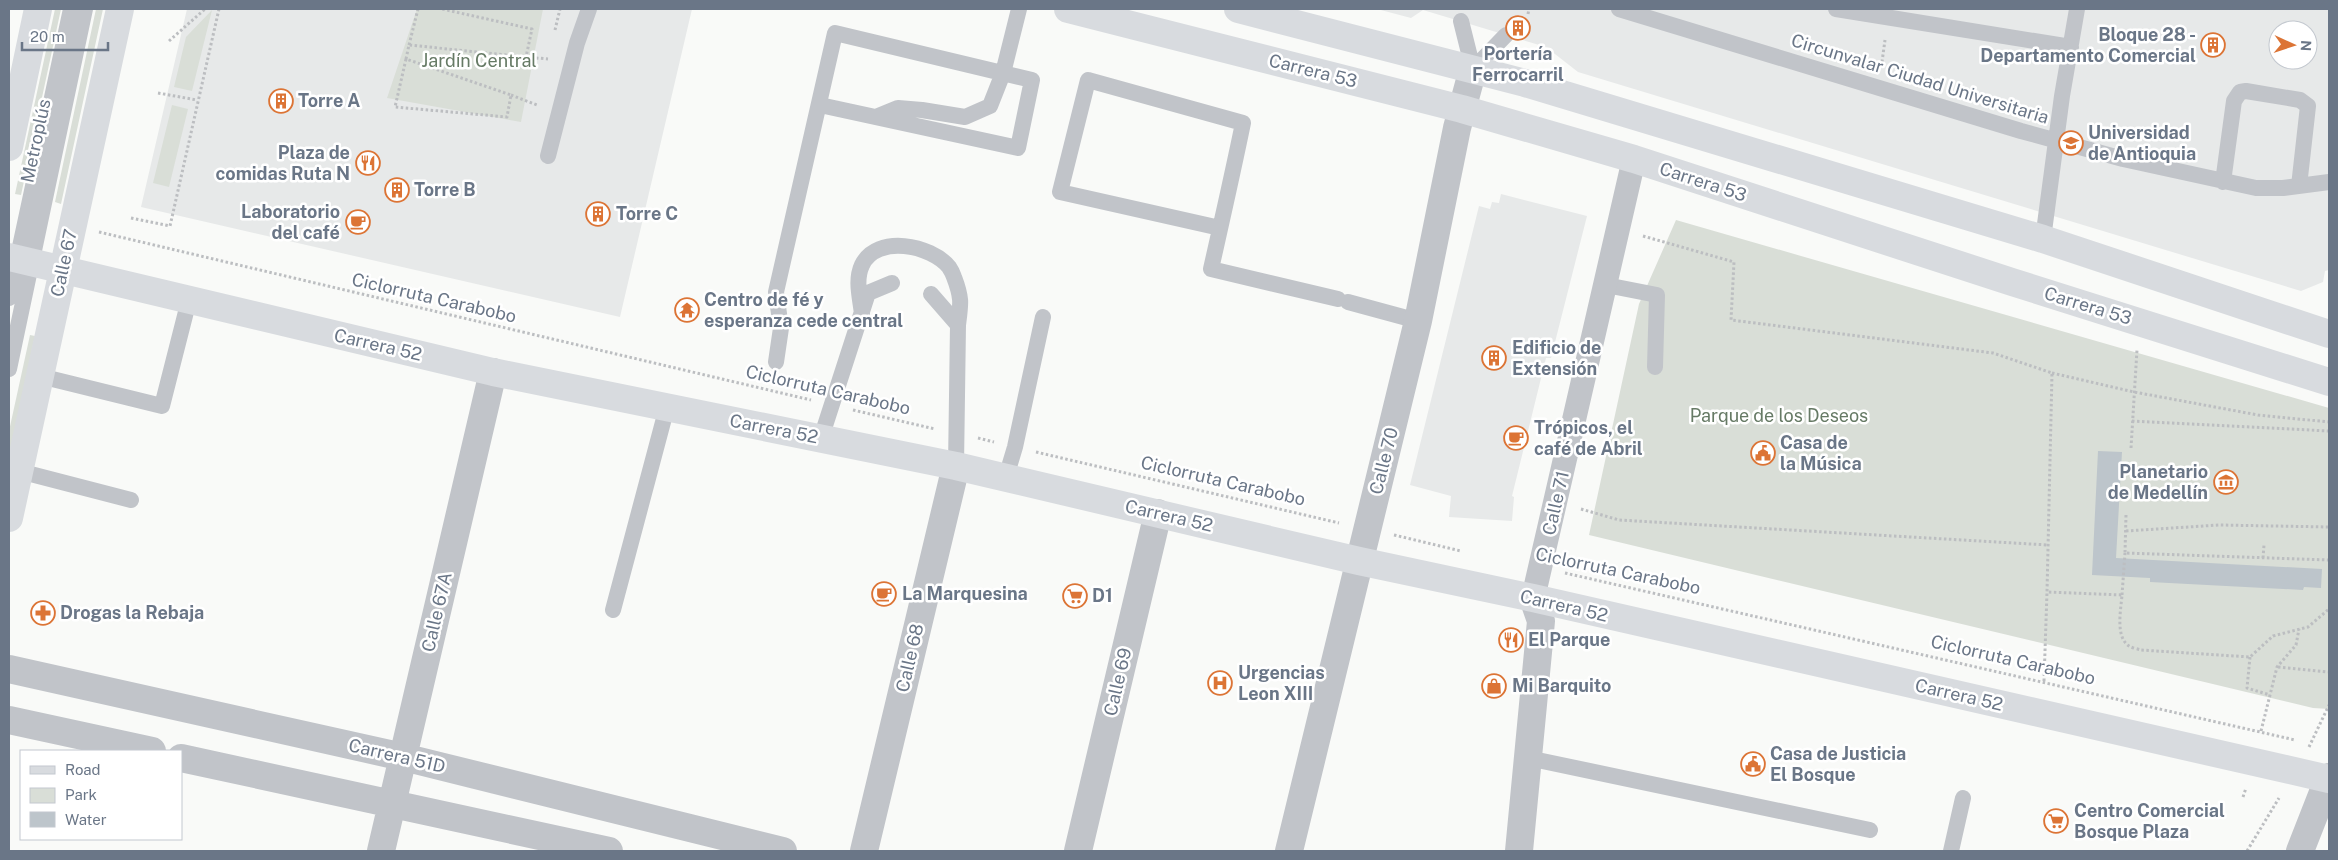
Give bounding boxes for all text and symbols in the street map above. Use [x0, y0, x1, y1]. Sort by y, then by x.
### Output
building icon: Portería Ferrocarril [1505, 15, 1531, 41]
scale bar [22, 20, 109, 52]
north arrow [2268, 20, 2318, 70]
place label: Bloque 28 - Departamento Comercial [1980, 24, 2196, 66]
text: 20 m [30, 28, 65, 45]
street label: Circunvalar Ciudad Universitaria [1789, 29, 2052, 128]
building icon: Bloque 28 - Departamento Comercial [2200, 32, 2226, 58]
text: N [2298, 40, 2314, 52]
place label: Portería Ferrocarril [1472, 43, 1564, 85]
street label: Carrera 53 [1267, 49, 1359, 92]
park label: Jardín Central [421, 50, 537, 71]
building icon: Torre A [268, 88, 294, 114]
place label: Torre A [298, 90, 360, 111]
street label: Metroplús [16, 97, 55, 185]
place label: Universidad de Antioquia [2088, 122, 2196, 164]
school or university icon: Universidad de Antioquia [2058, 130, 2084, 156]
place label: Plaza de comidas Ruta N [215, 142, 350, 184]
restaurant icon: Plaza de comidas Ruta N [355, 150, 381, 176]
street label: Carrera 53 [1657, 158, 1749, 205]
building icon: Torre B [384, 177, 410, 203]
place label: Torre B [414, 179, 476, 200]
place label: Laboratorio del café [241, 201, 340, 243]
building icon: Torre C [585, 201, 611, 227]
place label: Torre C [616, 203, 678, 224]
cafe icon: Laboratorio del café [345, 209, 371, 235]
street label: Calle 67 [46, 227, 81, 299]
street label: Ciclorruta Carabobo [350, 268, 518, 327]
street label: Carrera 53 [2042, 282, 2134, 329]
place label: Centro de fé y esperanza cede central [704, 289, 903, 331]
temple icon: Centro de fé y esperanza cede central [674, 297, 700, 323]
street label: Carrera 52 [332, 324, 424, 365]
place label: Edificio de Extensión [1512, 337, 1601, 379]
building icon: Edificio de Extensión [1481, 345, 1507, 371]
street label: Ciclorruta Carabobo [744, 360, 912, 419]
park label: Parque de los Deseos [1690, 405, 1868, 426]
street label: Carrera 52 [728, 410, 820, 447]
place label: Trópicos, el café de Abril [1534, 417, 1643, 459]
street label: Calle 70 [1365, 425, 1402, 497]
cafe icon: Trópicos, el café de Abril [1503, 425, 1529, 451]
place label: Casa de la Música [1780, 432, 1862, 474]
public building icon: Casa de la Música [1750, 440, 1776, 466]
street label: Ciclorruta Carabobo [1139, 451, 1307, 510]
place label: Planetario de Medellín [2108, 461, 2208, 503]
street label: Calle 71 [1538, 469, 1573, 537]
museum icon: Planetario de Medellín [2213, 469, 2239, 495]
street label: Carrera 52 [1123, 495, 1215, 536]
street label: Ciclorruta Carabobo [1534, 543, 1703, 598]
street label: Calle 67A [417, 570, 456, 654]
cafe icon: La Marquesina [871, 581, 897, 607]
place label: La Marquesina [902, 583, 1028, 604]
supermarket icon: D1 [1062, 583, 1088, 609]
place label: D1 [1092, 585, 1113, 606]
street label: Carrera 52 [1518, 585, 1610, 626]
pharmacy icon: Drogas la Rebaja [30, 600, 56, 626]
place label: Drogas la Rebaja [60, 602, 204, 623]
street label: Calle 68 [891, 622, 928, 694]
restaurant icon: El Parque [1498, 627, 1524, 653]
place label: El Parque [1528, 629, 1610, 650]
street label: Ciclorruta Carabobo [1929, 630, 2097, 689]
street label: Calle 69 [1099, 646, 1136, 718]
place label: Urgencias Leon XIII [1238, 662, 1325, 704]
hospital icon: Urgencias Leon XIII [1207, 670, 1233, 696]
shop icon: Mi Barquito [1481, 673, 1507, 699]
street label: Carrera 52 [1913, 674, 2005, 715]
place label: Mi Barquito [1512, 675, 1611, 696]
street label: Carrera 51D [347, 734, 448, 777]
place label: Casa de Justicia El Bosque [1770, 743, 1906, 785]
legend [20, 750, 182, 840]
public building icon: Casa de Justicia El Bosque [1740, 751, 1766, 777]
text: Road [65, 761, 101, 778]
text: Park [65, 786, 97, 803]
place label: Centro Comercial Bosque Plaza [2074, 800, 2225, 842]
supermarket icon: Centro Comercial Bosque Plaza [2043, 808, 2069, 834]
text: Water [65, 811, 107, 828]

